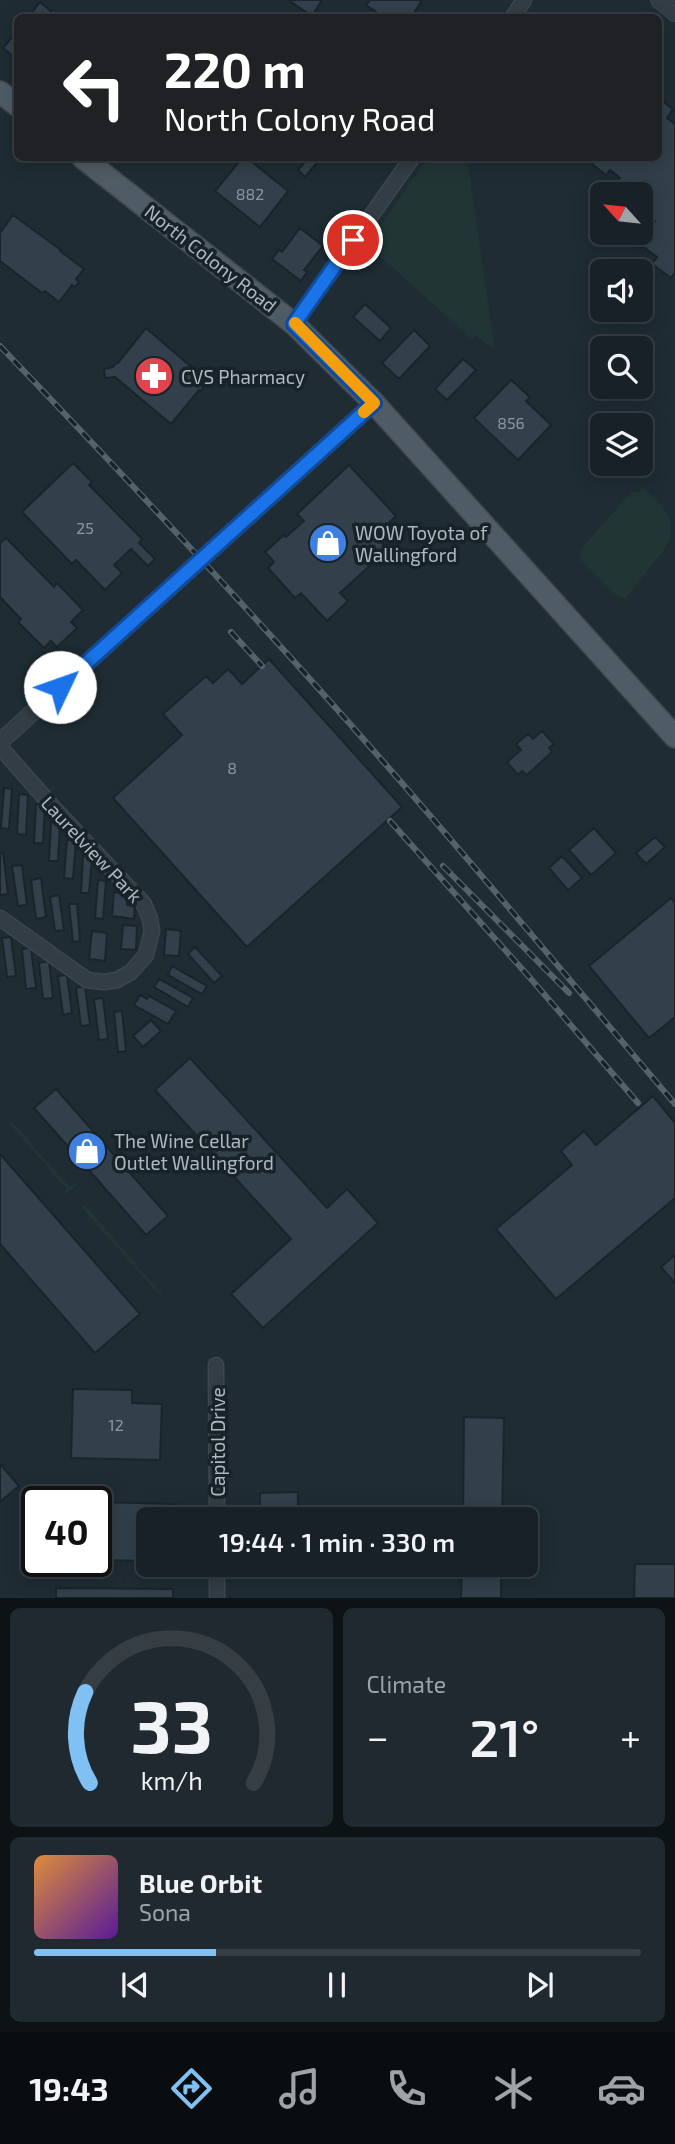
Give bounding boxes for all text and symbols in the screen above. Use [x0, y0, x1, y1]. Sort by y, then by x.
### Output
text: 220 m [164, 39, 306, 98]
icon: left [49, 42, 140, 133]
text: North Colony Road [164, 99, 435, 137]
north arrow [590, 182, 653, 245]
map controls [590, 182, 653, 476]
house number: 882 [236, 184, 264, 203]
street label: North Colony Road [140, 199, 282, 317]
pin [323, 210, 383, 270]
icon: arrive [334, 221, 372, 259]
button: sound [590, 259, 653, 322]
button: search [590, 336, 653, 399]
pharmacy icon: CVS Pharmacy [133, 355, 175, 397]
place label: CVS Pharmacy [181, 365, 305, 388]
house number: 856 [497, 413, 525, 432]
button: layers [590, 413, 653, 476]
house number: 25 [76, 518, 94, 537]
place label: WOW Toyota of Wallingford [355, 521, 488, 566]
shop icon: WOW Toyota of Wallingford [307, 522, 349, 564]
position arrow [23, 650, 97, 724]
house number: 8 [227, 758, 237, 777]
street label: Laurelview Park [37, 791, 147, 907]
place label: The Wine Cellar Outlet Wallingford [114, 1129, 274, 1174]
shop icon: The Wine Cellar Outlet Wallingford [66, 1130, 108, 1172]
street label: Capitol Drive [206, 1387, 229, 1497]
house number: 12 [108, 1415, 124, 1434]
speed limit sign: 40 [21, 1486, 112, 1577]
text: 19:44 · 1 min · 330 m [219, 1526, 455, 1557]
text: Climate [367, 1670, 446, 1698]
text: 33 [130, 1681, 213, 1769]
text: 21° [469, 1705, 539, 1767]
text: − [367, 1713, 389, 1759]
text: + [620, 1713, 641, 1759]
text: km/h [140, 1765, 202, 1795]
text: Blue Orbit [139, 1867, 262, 1898]
text: Sona [139, 1898, 191, 1926]
icon: previous [116, 1966, 154, 2004]
icon: pause [318, 1966, 356, 2004]
icon: next [521, 1966, 559, 2004]
icon: directions [167, 2064, 216, 2113]
icon: music [275, 2064, 324, 2113]
icon: phone [382, 2064, 431, 2113]
icon: climate [489, 2064, 538, 2113]
icon: car [597, 2064, 646, 2113]
text: 19:43 [29, 2069, 109, 2107]

